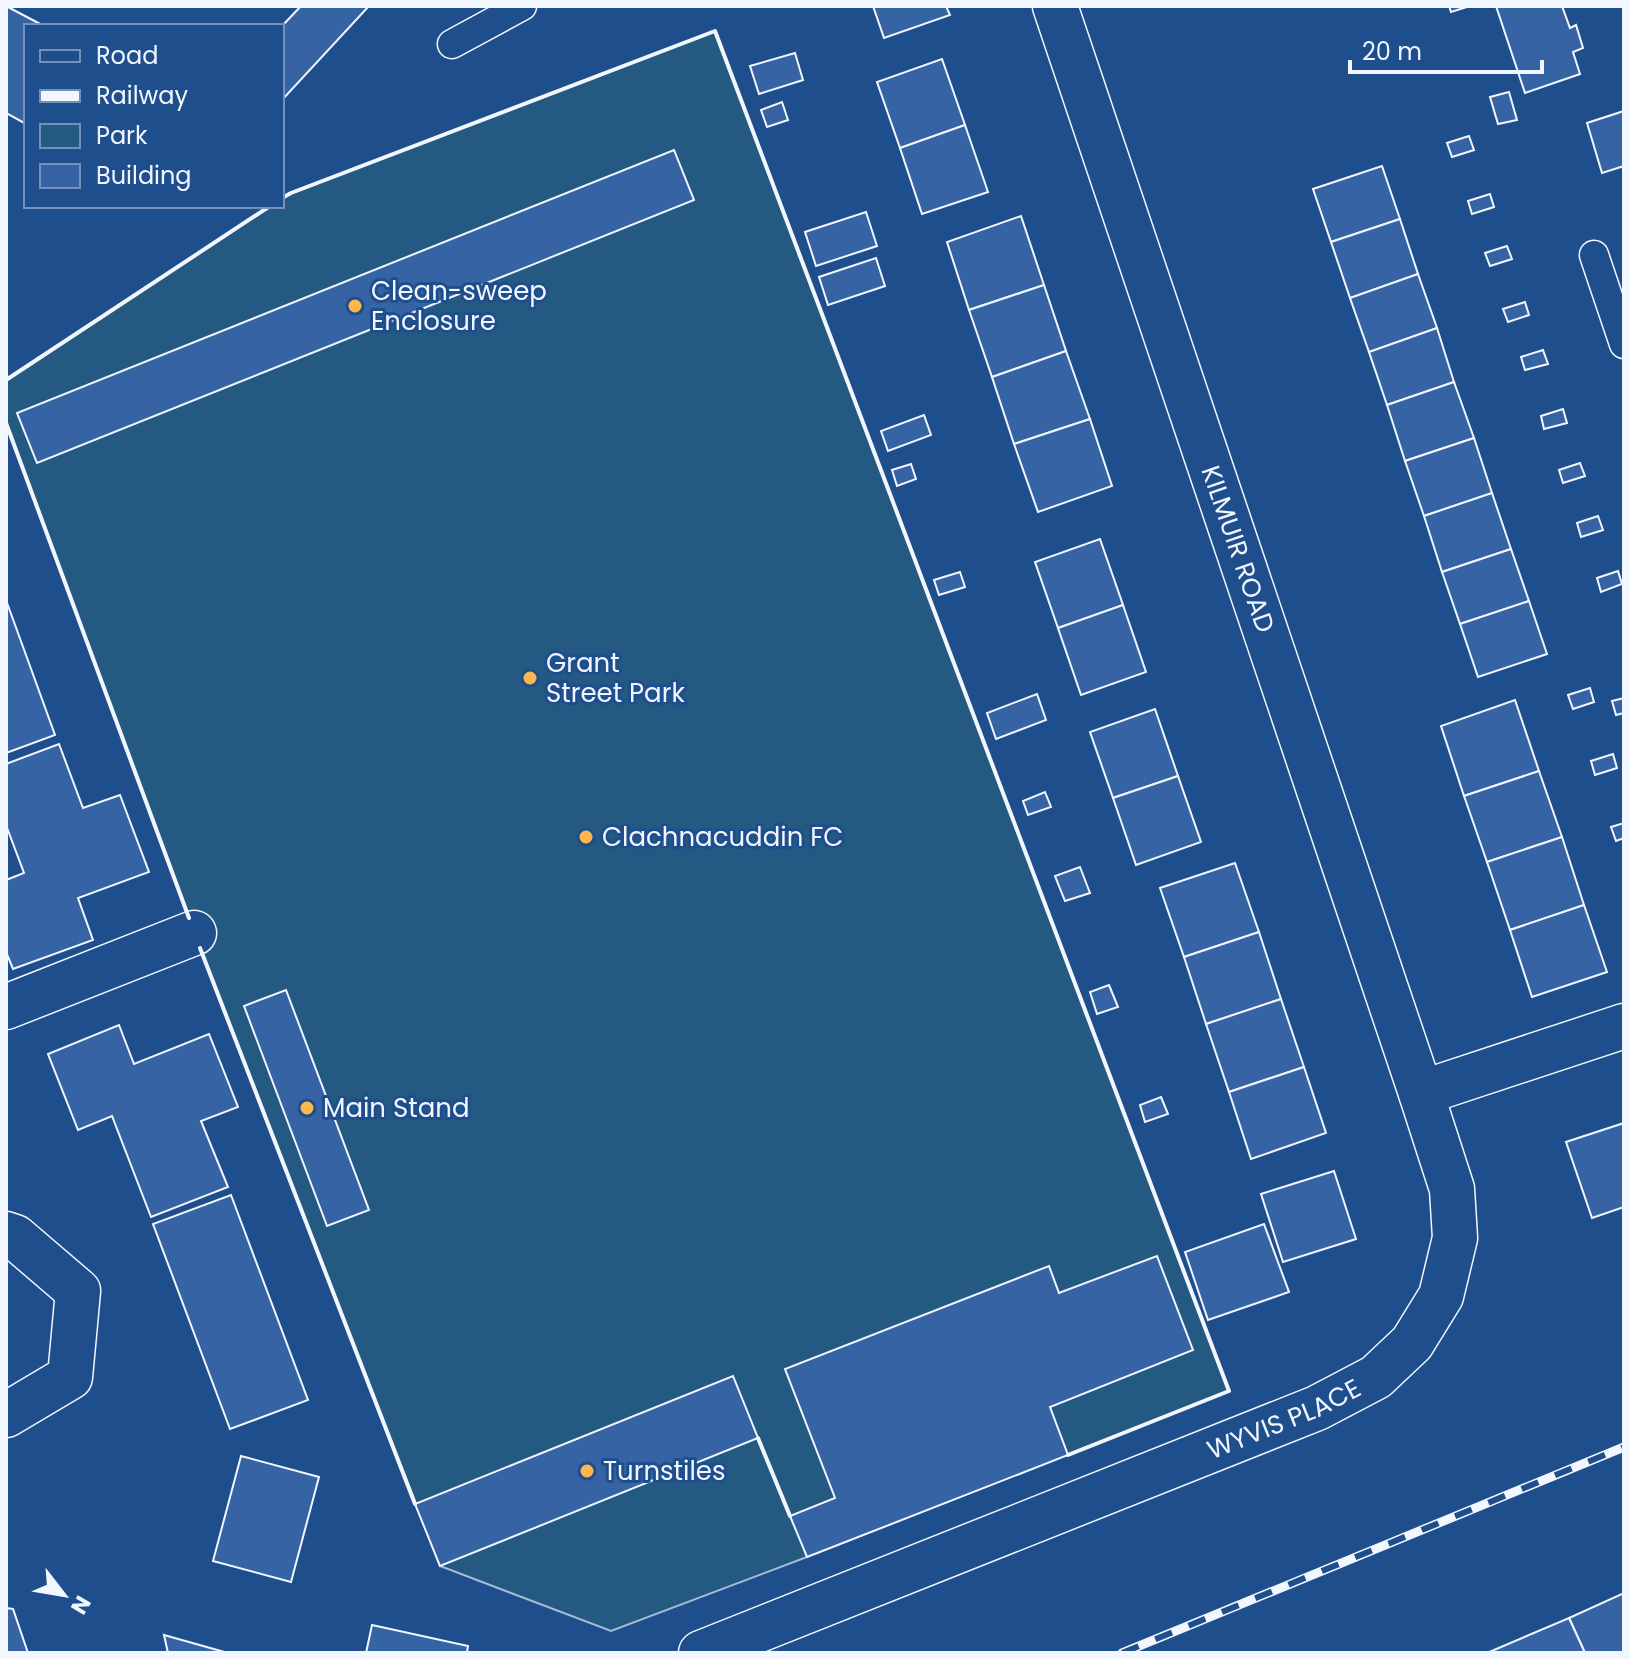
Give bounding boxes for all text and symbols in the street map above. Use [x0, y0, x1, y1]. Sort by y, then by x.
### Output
legend [24, 24, 284, 208]
scale bar [1350, 24, 1542, 74]
text: 20 m [1362, 35, 1422, 68]
text: Road [96, 39, 158, 72]
text: Railway [96, 79, 189, 112]
text: Park [96, 119, 148, 152]
text: Building [96, 159, 192, 192]
place label: Clean-sweep Enclosure [371, 273, 547, 339]
marker: Clean-sweep Enclosure [346, 297, 364, 315]
street label: KILMUIR ROAD [1193, 461, 1283, 637]
place label: Grant Street Park [546, 645, 685, 711]
marker: Grant Street Park [521, 669, 539, 687]
place label: Clachnacuddin FC [602, 819, 843, 855]
marker: Clachnacuddin FC [577, 828, 595, 846]
place label: Main Stand [323, 1090, 469, 1126]
marker: Main Stand [298, 1099, 316, 1117]
street label: WYVIS PLACE [1202, 1370, 1367, 1468]
place label: Turnstiles [603, 1453, 726, 1489]
marker: Turnstiles [578, 1462, 596, 1480]
north arrow [24, 1555, 104, 1635]
text: N [63, 1590, 98, 1620]

